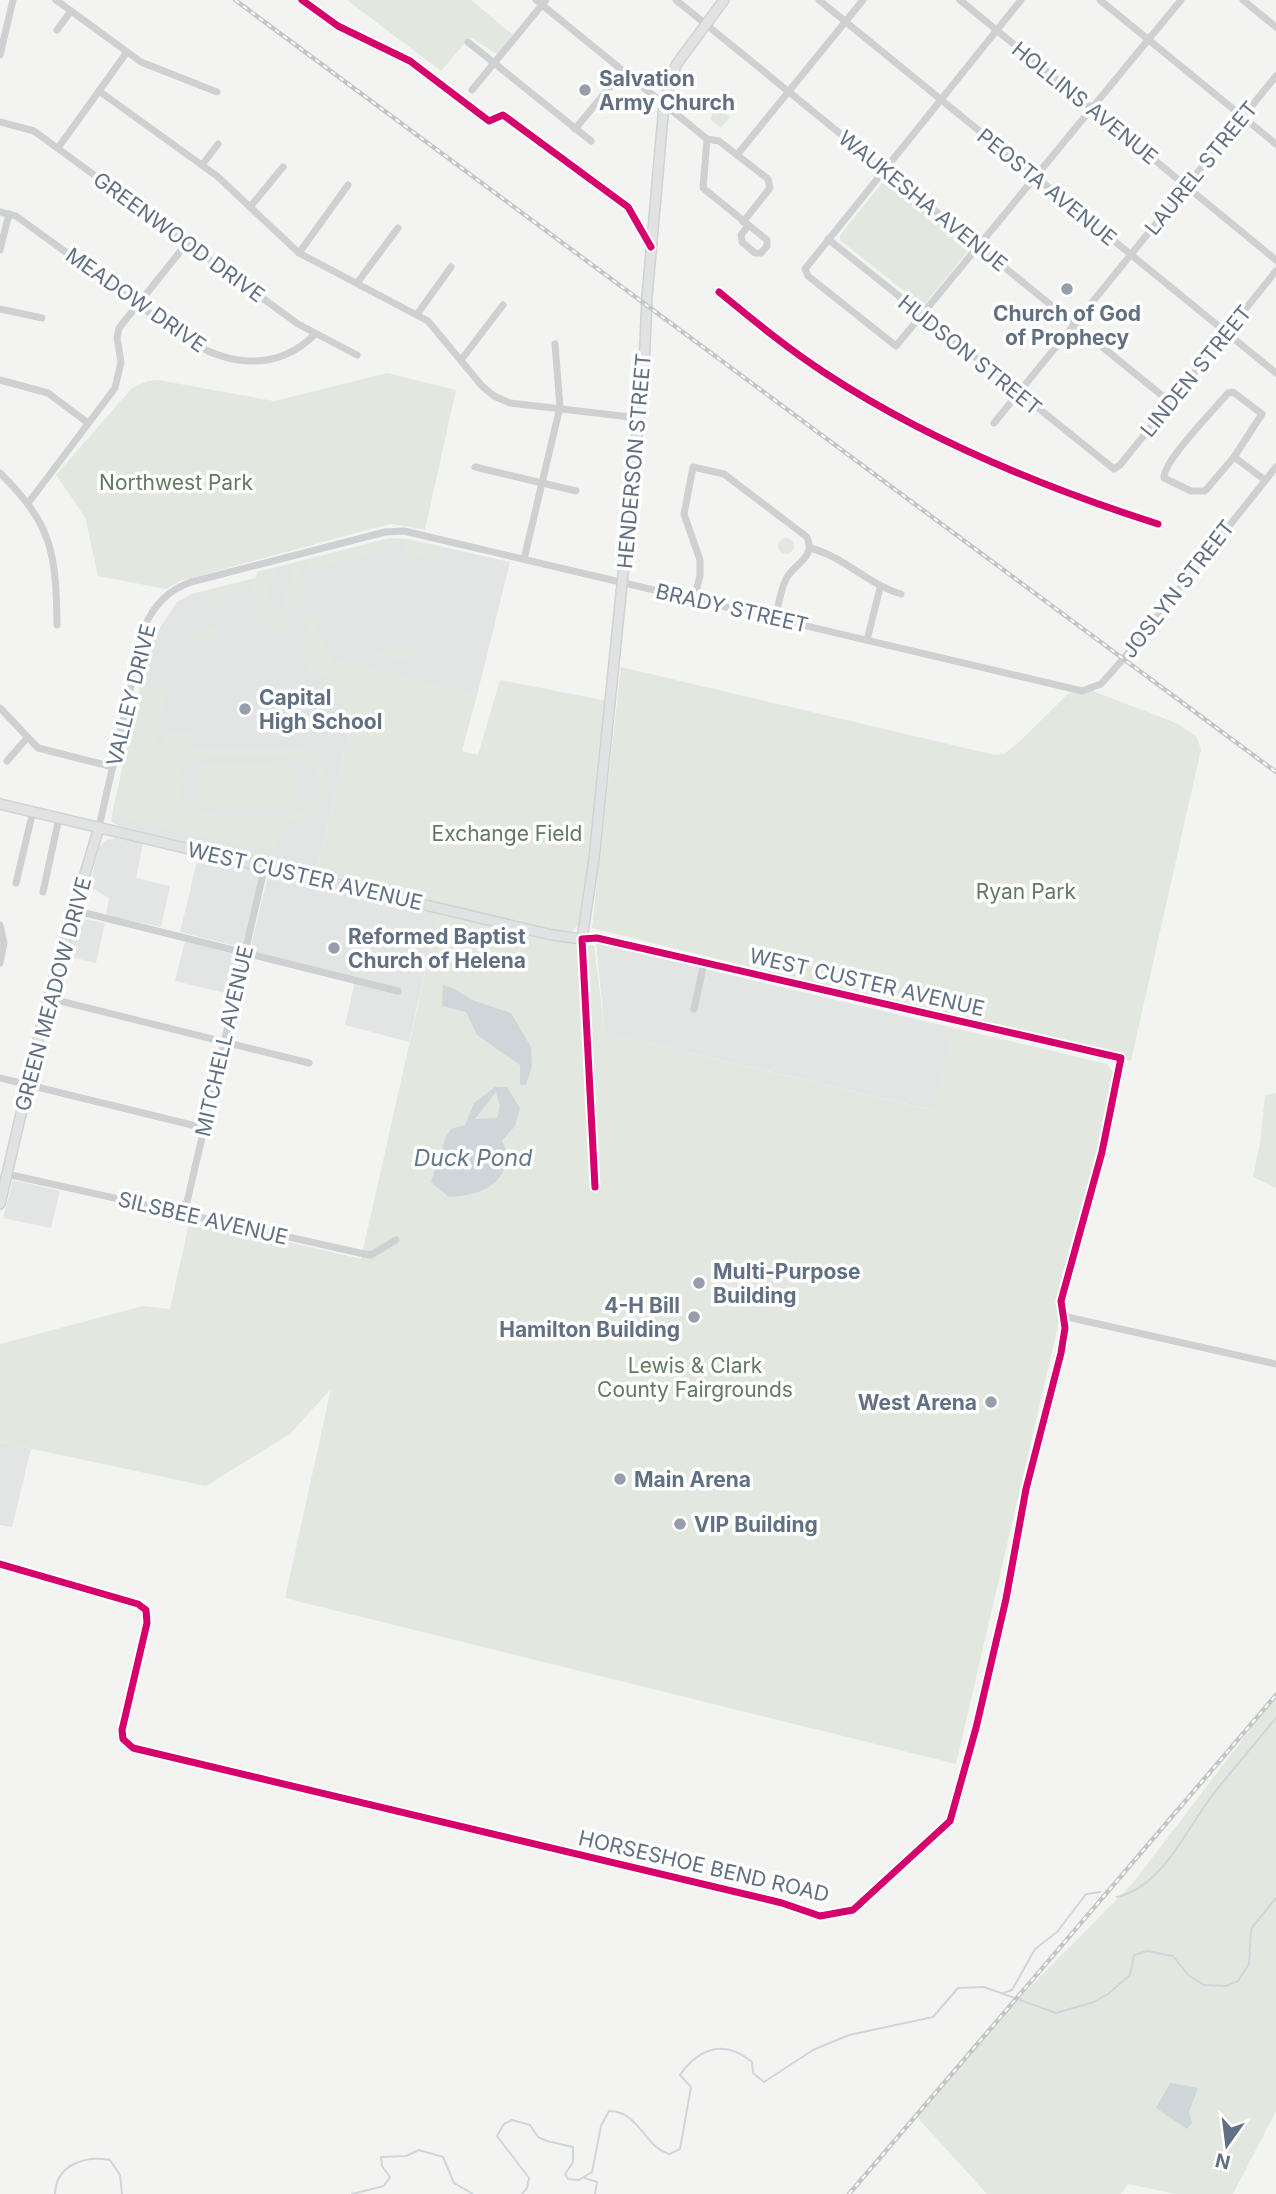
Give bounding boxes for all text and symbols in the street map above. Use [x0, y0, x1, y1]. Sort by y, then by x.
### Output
street label: HOLLINS AVENUE [1007, 36, 1163, 170]
place label: Salvation Army Church [599, 66, 735, 115]
marker: Salvation Army Church [577, 82, 593, 98]
street label: LAUREL STREET [1139, 96, 1263, 240]
street label: PEOSTA AVENUE [972, 123, 1122, 251]
street label: WAUKESHA AVENUE [834, 125, 1012, 277]
street label: GREENWOOD DRIVE [89, 166, 269, 308]
street label: MEADOW DRIVE [61, 242, 211, 358]
marker: Church of God of Prophecy [1059, 281, 1075, 297]
street label: HUDSON STREET [893, 290, 1047, 420]
street label: LINDEN STREET [1135, 300, 1257, 442]
place label: Church of God of Prophecy [993, 301, 1141, 350]
street label: HENDERSON STREET [612, 352, 656, 570]
park label: Northwest Park [99, 470, 253, 495]
street label: JOSLYN STREET [1116, 515, 1240, 663]
street label: BRADY STREET [653, 578, 811, 638]
street label: VALLEY DRIVE [101, 621, 161, 769]
place label: Capital High School [259, 685, 382, 734]
marker: Capital High School [237, 701, 253, 717]
park label: Exchange Field [432, 821, 582, 846]
street label: WEST CUSTER AVENUE [185, 837, 425, 915]
street label: GREEN MEADOW DRIVE [10, 874, 96, 1114]
park label: Ryan Park [976, 879, 1077, 904]
place label: Reformed Baptist Church of Helena [348, 924, 526, 973]
marker: Reformed Baptist Church of Helena [326, 940, 342, 956]
street label: MITCHELL AVENUE [190, 943, 258, 1139]
street label: WEST CUSTER AVENUE [747, 943, 987, 1021]
water label: Duck Pond [414, 1144, 533, 1172]
street label: SILSBEE AVENUE [116, 1186, 290, 1250]
place label: Multi-Purpose Building [713, 1259, 861, 1308]
marker: Multi-Purpose Building [691, 1275, 707, 1291]
place label: 4-H Bill Hamilton Building [499, 1293, 680, 1342]
marker: 4-H Bill Hamilton Building [686, 1309, 702, 1325]
park label: Lewis & Clark County Fairgrounds [597, 1353, 793, 1402]
place label: West Arena [858, 1390, 977, 1415]
marker: West Arena [983, 1394, 999, 1410]
place label: Main Arena [634, 1467, 751, 1492]
marker: Main Arena [612, 1471, 628, 1487]
place label: VIP Building [694, 1512, 818, 1537]
marker: VIP Building [672, 1516, 688, 1532]
street label: HORSESHOE BEND ROAD [576, 1825, 832, 1907]
north arrow [1192, 2110, 1262, 2180]
text: N [1213, 2148, 1233, 2174]

